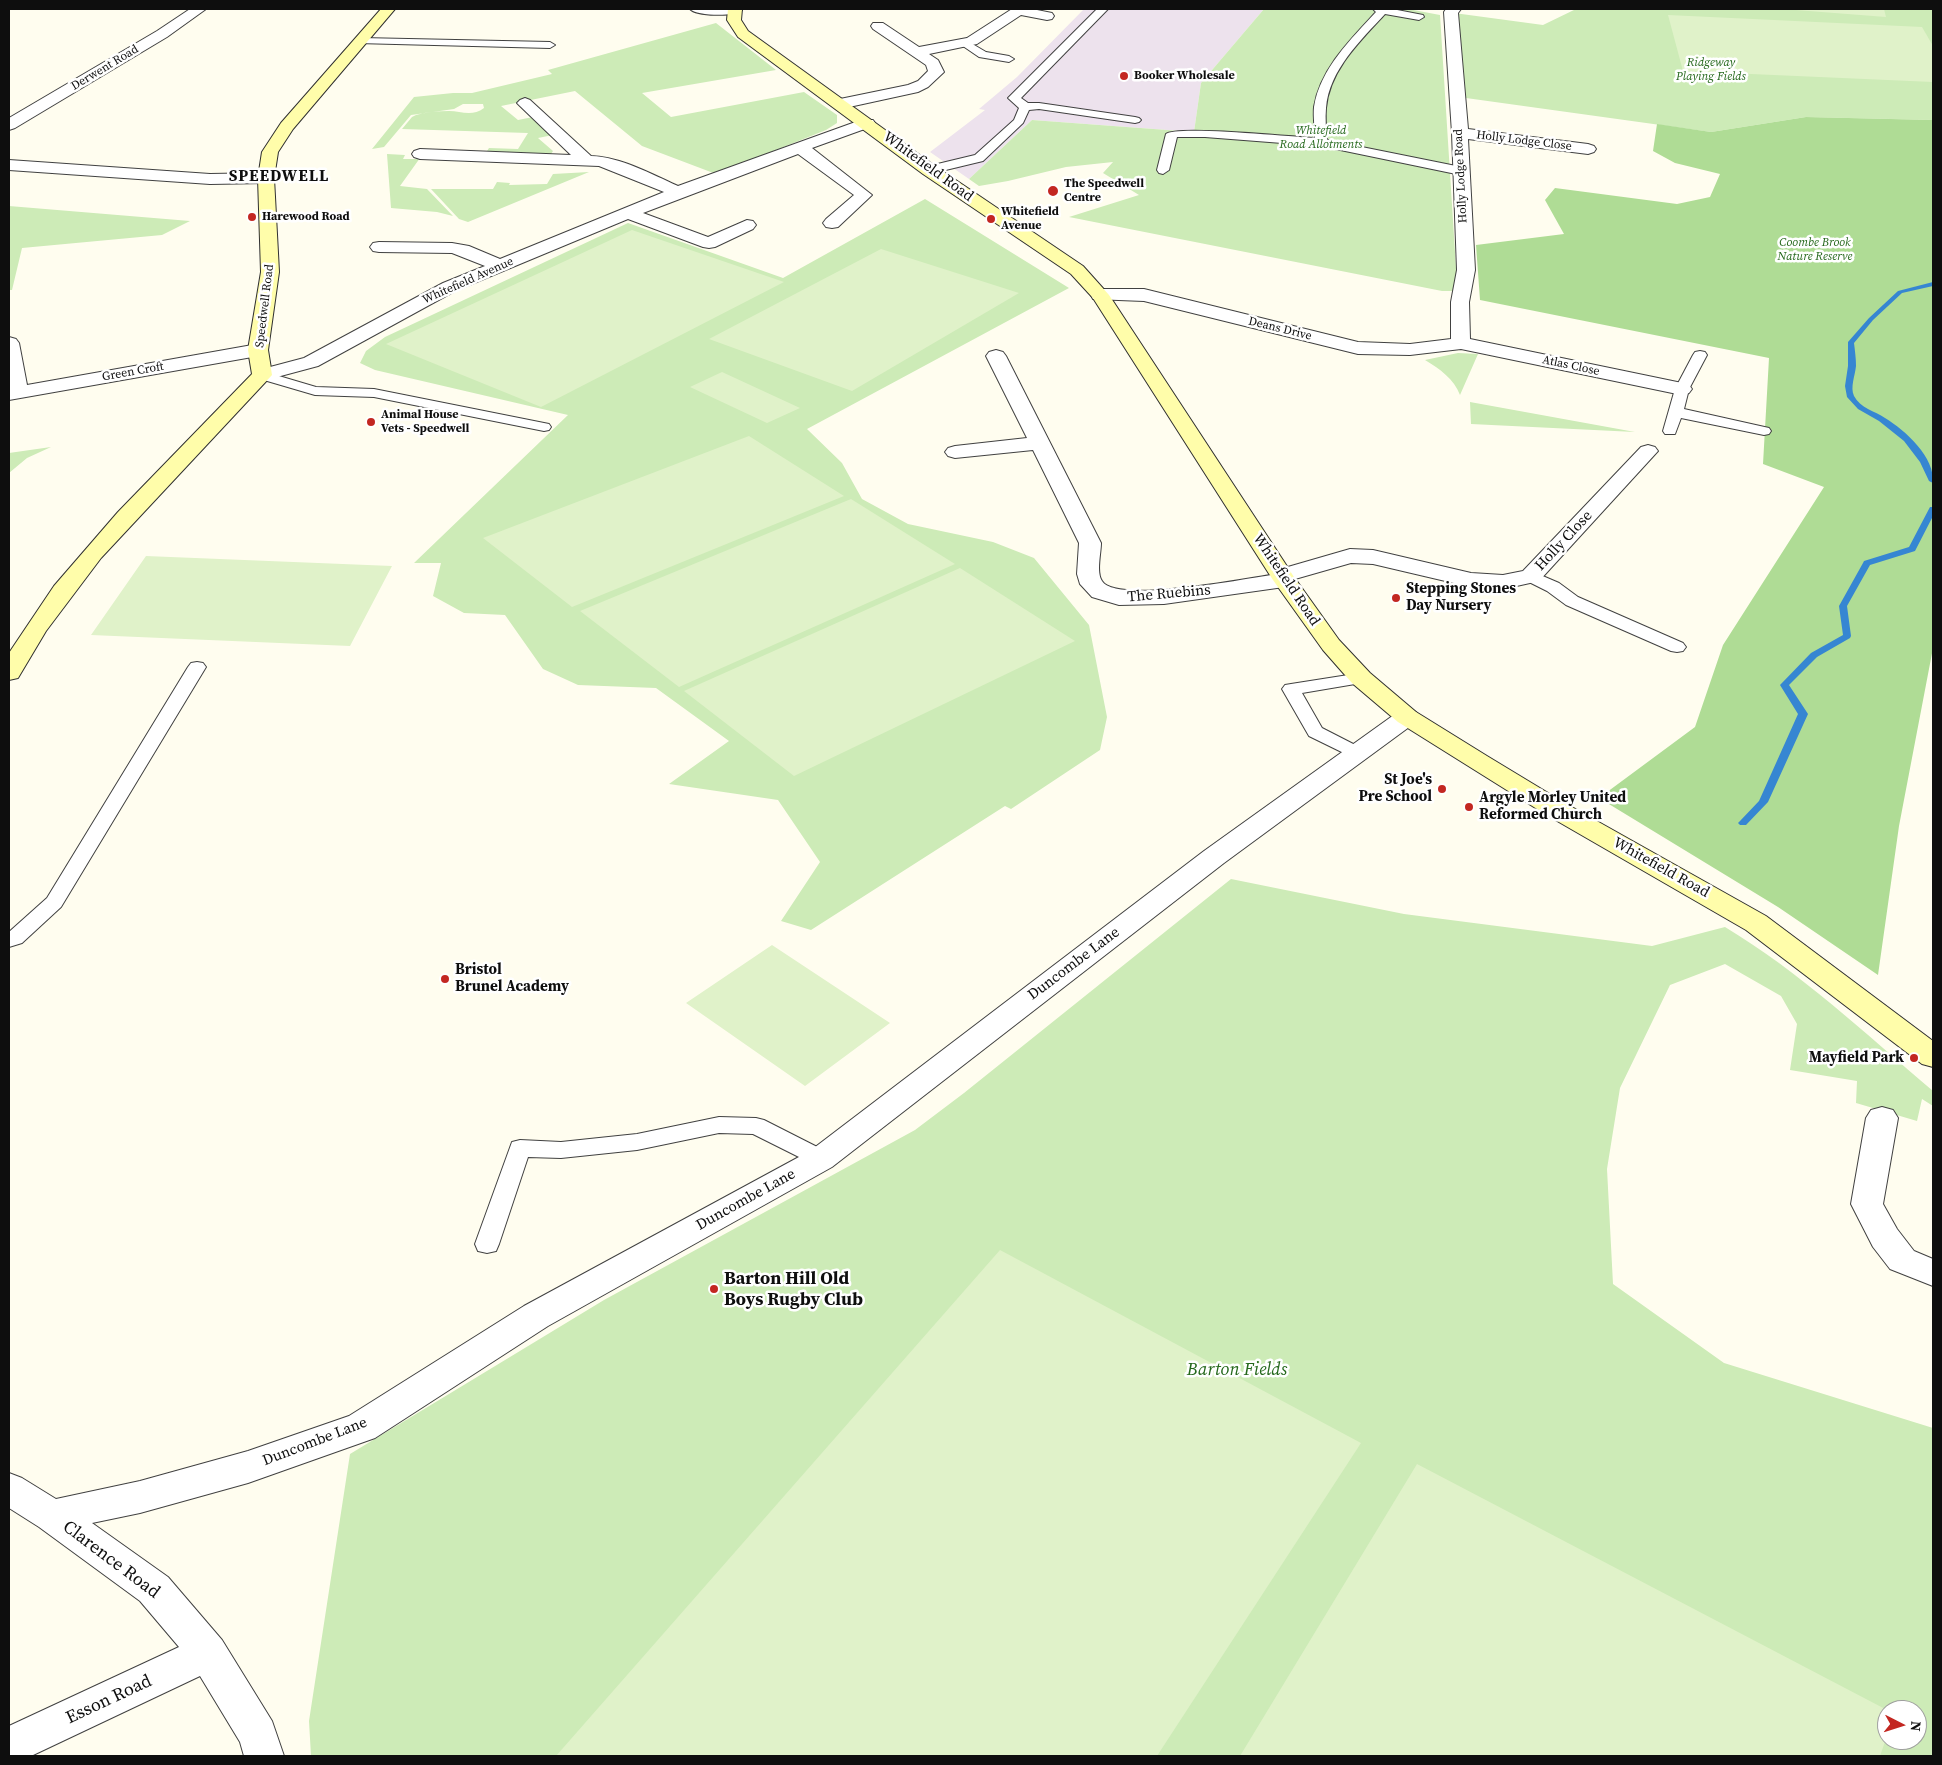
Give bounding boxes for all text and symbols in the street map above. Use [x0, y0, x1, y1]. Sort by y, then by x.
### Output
street label: Derwent Road [69, 42, 141, 94]
park label: Ridgeway Playing Fields [1676, 56, 1746, 84]
place label: Booker Wholesale [1134, 69, 1235, 83]
marker: Booker Wholesale [1118, 70, 1130, 82]
park label: Whitefield Road Allotments [1280, 124, 1362, 152]
street label: Whitefield Road [879, 128, 977, 206]
street label: Holly Lodge Close [1475, 128, 1573, 154]
street label: Holly Lodge Road [1451, 129, 1471, 223]
district label: SPEEDWELL [228, 167, 330, 187]
place label: The Speedwell Centre [1064, 177, 1144, 205]
marker: The Speedwell Centre [1046, 184, 1060, 198]
place label: Whitefield Avenue [1001, 205, 1059, 233]
place label: Harewood Road [262, 210, 350, 224]
marker: Harewood Road [246, 211, 258, 223]
marker: Whitefield Avenue [985, 213, 997, 225]
park label: Coombe Brook Nature Reserve [1778, 236, 1852, 264]
street label: Whitefield Avenue [420, 254, 516, 308]
street label: Speedwell Road [253, 263, 277, 349]
street label: Deans Drive [1247, 314, 1313, 344]
street label: Atlas Close [1541, 353, 1601, 379]
street label: Green Croft [101, 360, 165, 384]
place label: Animal House Vets - Speedwell [381, 408, 469, 436]
marker: Animal House Vets - Speedwell [365, 416, 377, 428]
street label: Holly Close [1532, 507, 1596, 575]
street label: Whitefield Road [1249, 530, 1323, 630]
place label: Stepping Stones Day Nursery [1406, 580, 1516, 615]
street label: The Ruebins [1127, 581, 1211, 607]
marker: Stepping Stones Day Nursery [1390, 592, 1402, 604]
place label: St Joe's Pre School [1359, 771, 1432, 806]
marker: St Joe's Pre School [1436, 783, 1448, 795]
place label: Argyle Morley United Reformed Church [1479, 789, 1626, 824]
marker: Argyle Morley United Reformed Church [1463, 801, 1475, 813]
street label: Whitefield Road [1610, 834, 1712, 902]
street label: Duncombe Lane [1024, 924, 1124, 1004]
place label: Bristol Brunel Academy [455, 961, 569, 996]
marker: Bristol Brunel Academy [439, 973, 451, 985]
place label: Mayfield Park [1809, 1049, 1904, 1067]
marker: Mayfield Park [1908, 1052, 1920, 1064]
street label: Duncombe Lane [693, 1165, 799, 1235]
place label: Barton Hill Old Boys Rugby Club [724, 1268, 863, 1310]
marker: Barton Hill Old Boys Rugby Club [708, 1283, 720, 1295]
park label: Barton Fields [1187, 1359, 1287, 1381]
street label: Duncombe Lane [260, 1414, 370, 1470]
street label: Clarence Road [58, 1516, 164, 1604]
street label: Esson Road [63, 1671, 155, 1729]
north arrow [1877, 1700, 1927, 1750]
text: N [1906, 1720, 1926, 1732]

